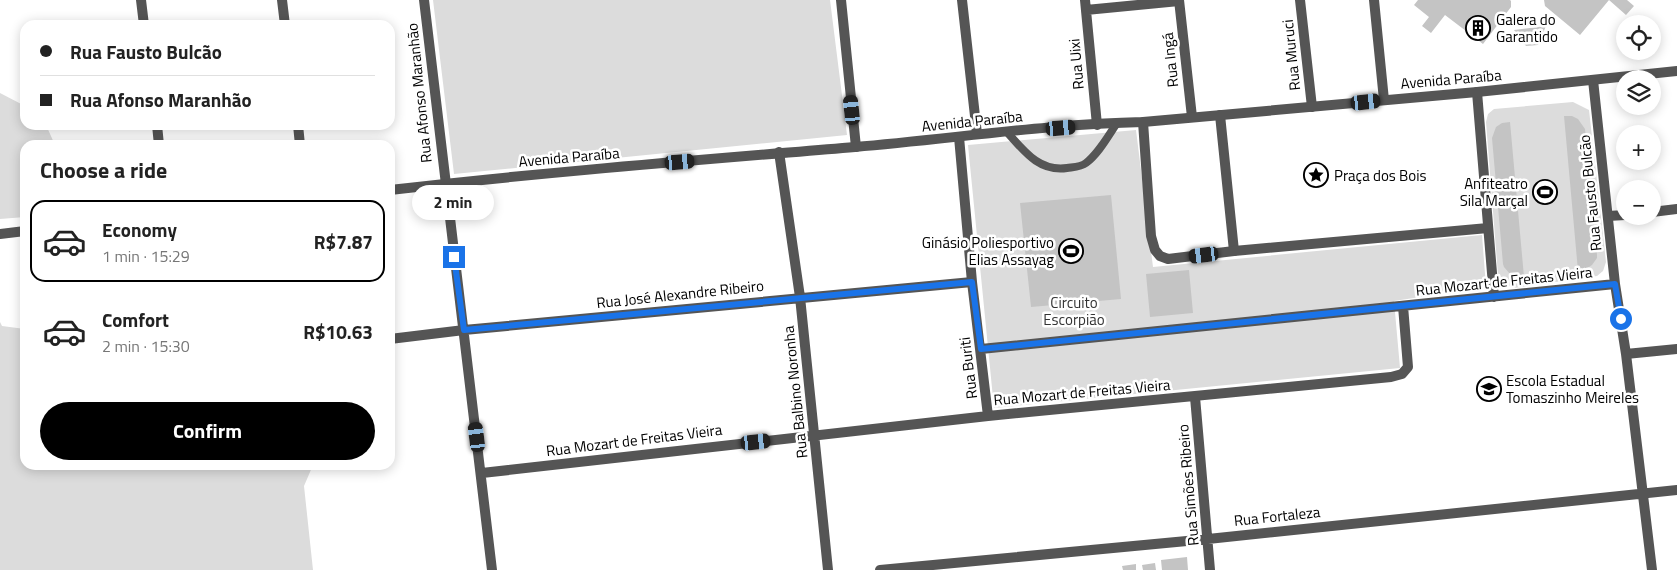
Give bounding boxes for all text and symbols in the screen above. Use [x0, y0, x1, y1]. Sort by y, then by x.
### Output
place label: Galera do Garantido [1496, 8, 1558, 48]
building icon: Galera do Garantido [1465, 15, 1491, 41]
map controls [1616, 15, 1661, 225]
button: locate [1616, 15, 1661, 60]
street label: Rua Muruci [1276, 18, 1306, 92]
street label: Rua Afonso Maranhão [400, 22, 438, 164]
street label: Rua Ingá [1156, 31, 1184, 89]
text: Rua Fausto Bulcão [70, 37, 222, 66]
street label: Rua Uixi [1062, 38, 1090, 90]
street label: Avenida Paraíba [1400, 63, 1503, 95]
button: layers [1616, 70, 1661, 115]
text: Rua Afonso Maranhão [70, 85, 252, 114]
car [1350, 93, 1381, 111]
car [842, 94, 861, 126]
street label: Avenida Paraíba [920, 104, 1024, 138]
car [1045, 119, 1076, 137]
button: + [1616, 125, 1661, 170]
street label: Rua Fausto Bulcão [1572, 134, 1608, 252]
street label: Avenida Paraíba [518, 141, 621, 173]
text: Choose a ride [40, 153, 167, 187]
car [664, 153, 695, 171]
place icon: Praça dos Bois [1303, 162, 1329, 188]
place label: Praça dos Bois [1334, 164, 1427, 187]
place label: Anfiteatro Sila Marçal [1460, 172, 1528, 212]
sports icon: Anfiteatro Sila Marçal [1532, 179, 1558, 205]
button: − [1616, 180, 1661, 225]
callout: 2 min [413, 184, 495, 220]
text: 2 min [434, 190, 472, 214]
text: Economy [102, 215, 177, 244]
icon: car [42, 219, 87, 264]
text: R$7.87 [314, 227, 373, 256]
place label: Ginásio Poliesportivo Elias Assayag [922, 231, 1054, 271]
sports icon: Ginásio Poliesportivo Elias Assayag [1058, 238, 1084, 264]
text: 1 min · 15:29 [102, 244, 190, 268]
route end [443, 246, 465, 268]
car [1188, 246, 1219, 264]
street label: Rua Mozart de Freitas Vieira [1415, 260, 1594, 302]
street label: Rua José Alexandre Ribeiro [595, 274, 765, 314]
park label: Circuito Escorpião [1043, 291, 1105, 331]
text: Comfort [102, 305, 169, 334]
route start [1610, 308, 1632, 330]
icon: car [42, 309, 87, 354]
text: R$10.63 [303, 317, 373, 346]
street label: Rua Balbino Noronha [777, 324, 813, 459]
text: 2 min · 15:30 [102, 334, 190, 358]
street label: Rua Buriti [953, 336, 983, 400]
place label: Escola Estadual Tomaszinho Meireles [1506, 369, 1639, 409]
street label: Rua Mozart de Freitas Vieira [993, 373, 1172, 411]
school or university icon: Escola Estadual Tomaszinho Meireles [1476, 376, 1502, 402]
button: Confirm [40, 402, 375, 460]
street label: Rua Mozart de Freitas Vieira [545, 418, 724, 462]
car [467, 421, 486, 453]
street label: Rua Simões Ribeiro [1171, 423, 1205, 547]
car [740, 433, 771, 451]
street label: Rua Fortaleza [1233, 500, 1322, 532]

